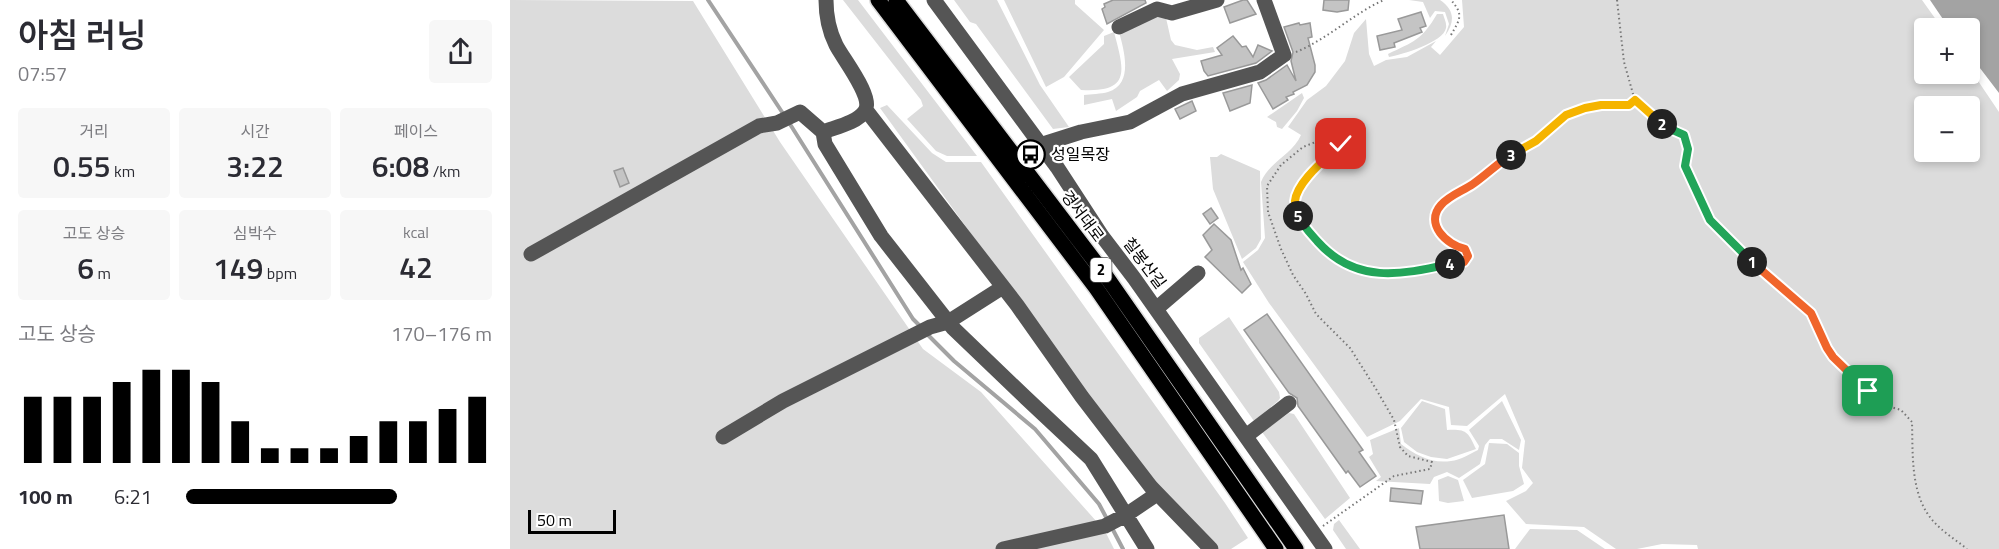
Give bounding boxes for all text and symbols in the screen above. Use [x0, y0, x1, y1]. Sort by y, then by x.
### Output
text: 아침 러닝 [18, 10, 147, 60]
map controls [1914, 18, 1980, 162]
button: + [1914, 18, 1980, 84]
button: share [429, 20, 492, 83]
text: 07:57 [18, 58, 67, 89]
button: − [1914, 96, 1980, 162]
pin: 2 [1647, 109, 1677, 139]
text: 2 [1658, 112, 1666, 136]
pin [1315, 118, 1366, 169]
text: 거리 [79, 119, 109, 143]
text: 시간 [240, 119, 270, 143]
text: 페이스 [394, 119, 438, 143]
icon: check [1324, 127, 1357, 160]
bus stop icon: 성일목장 [1014, 138, 1046, 170]
pin: 3 [1496, 140, 1526, 170]
place label: 성일목장 [1051, 142, 1110, 166]
text: 0.55 [53, 143, 111, 189]
text: 3:22 [226, 143, 284, 189]
text: 6:08 [372, 143, 429, 189]
text: 3 [1507, 143, 1515, 167]
text: km [111, 159, 135, 183]
text: /km [429, 159, 460, 183]
street label: 경서대로 [1056, 185, 1110, 247]
pin: 5 [1283, 201, 1313, 231]
text: 5 [1294, 204, 1302, 228]
text: kcal [403, 220, 429, 244]
text: 고도 상승 [63, 221, 125, 245]
text: 심박수 [233, 221, 277, 245]
street label: 칠봉산길 [1118, 232, 1172, 294]
text: 42 [399, 244, 433, 290]
text: 6 [77, 245, 94, 291]
text: 149 [213, 245, 263, 291]
pin: 1 [1737, 247, 1767, 277]
pin: 4 [1435, 249, 1465, 279]
text: 1 [1748, 250, 1756, 274]
text: 4 [1446, 252, 1454, 276]
road number: 2 [1090, 258, 1112, 282]
text: m [94, 261, 111, 285]
text: bpm [263, 261, 297, 285]
text: 고도 상승 [18, 318, 96, 349]
text: 170–176 m [391, 318, 492, 349]
pin [1842, 365, 1893, 416]
icon: arrive [1851, 374, 1884, 407]
text: 100 m [18, 481, 73, 512]
text: 6:21 [114, 481, 152, 512]
scale bar [528, 507, 616, 534]
text: 50 m [537, 508, 572, 532]

